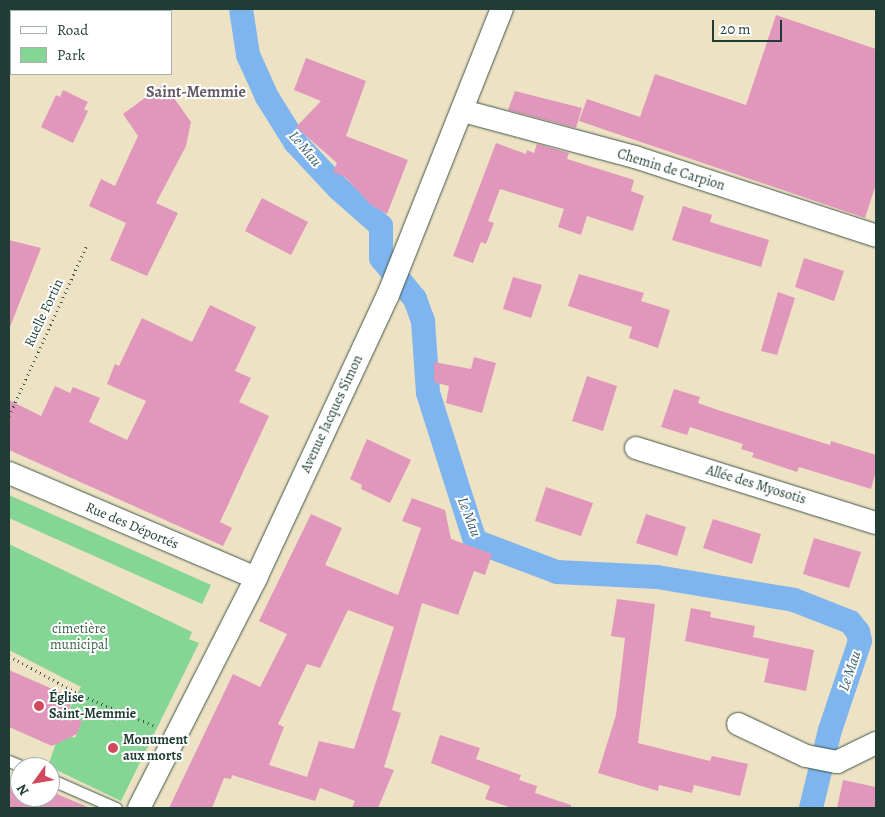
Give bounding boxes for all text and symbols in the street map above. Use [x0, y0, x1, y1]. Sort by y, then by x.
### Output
legend [10, 10, 172, 75]
scale bar [715, 10, 785, 42]
text: 20 m [720, 19, 751, 39]
text: Road [57, 20, 88, 40]
text: Park [57, 45, 85, 65]
district label: Saint-Memmie [146, 82, 246, 102]
water label: Le Mau [285, 127, 325, 171]
street label: Chemin de Carpion [615, 146, 727, 194]
street label: Ruelle Fortin [21, 276, 67, 350]
street label: Avenue Jacques Simon [297, 353, 367, 475]
street label: Allée des Myosotis [704, 462, 808, 508]
water label: Le Mau [453, 494, 485, 540]
street label: Rue des Déportés [83, 499, 181, 553]
park label: cimetière municipal [50, 621, 108, 654]
water label: Le Mau [835, 649, 865, 693]
place label: Église Saint-Memmie [49, 690, 136, 722]
marker: Église Saint-Memmie [33, 700, 45, 712]
place label: Monument aux morts [123, 732, 188, 764]
marker: Monument aux morts [107, 742, 119, 754]
north arrow [10, 757, 60, 807]
text: N [12, 780, 33, 799]

